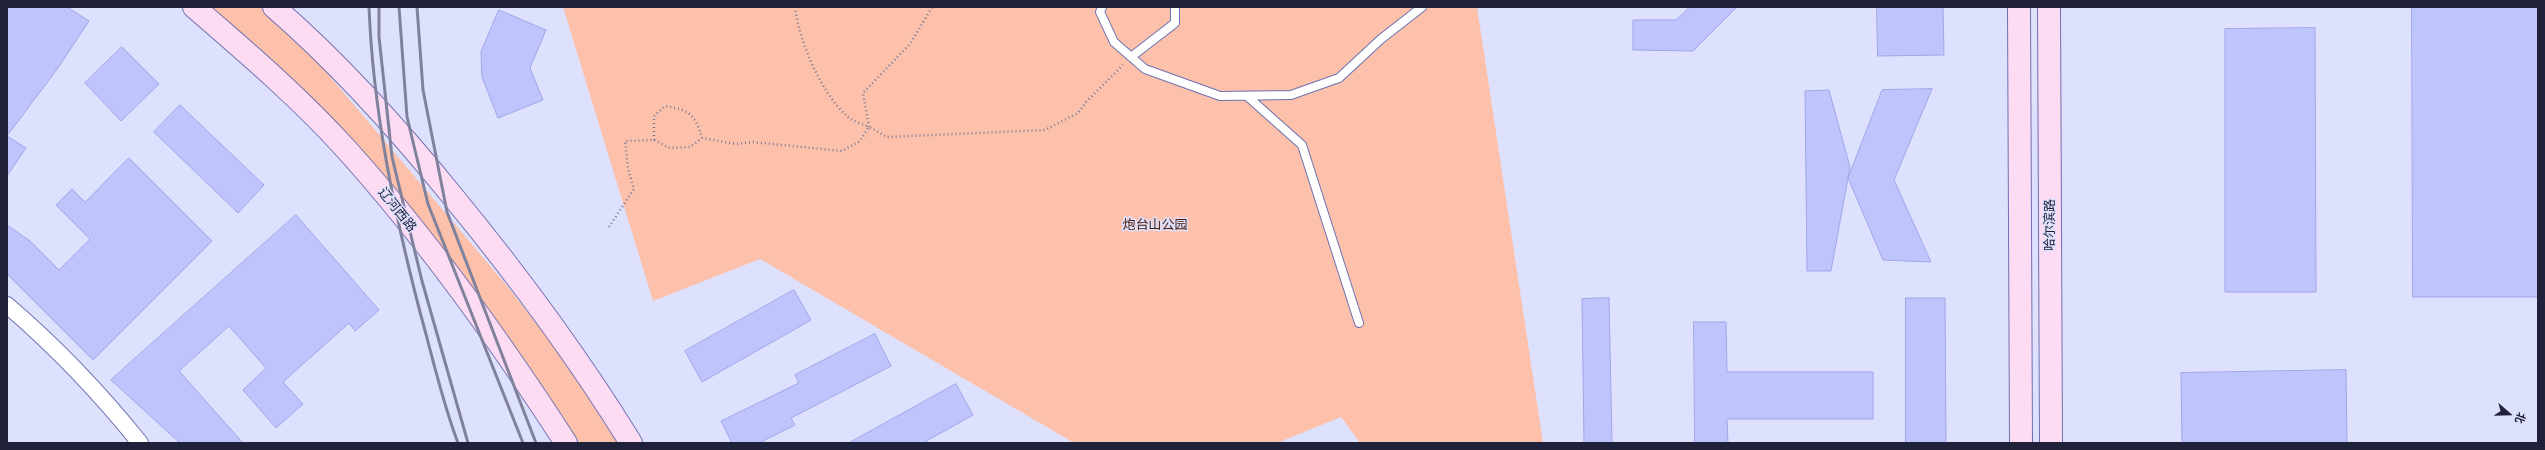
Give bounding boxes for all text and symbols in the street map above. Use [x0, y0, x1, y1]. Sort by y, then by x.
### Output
street label: 辽河西路 [375, 185, 419, 235]
street label: 哈尔滨路 [2042, 199, 2058, 251]
park label: 炮台山公园 [1123, 217, 1187, 233]
north arrow [2489, 394, 2529, 434]
text: 北 [2512, 411, 2529, 426]

